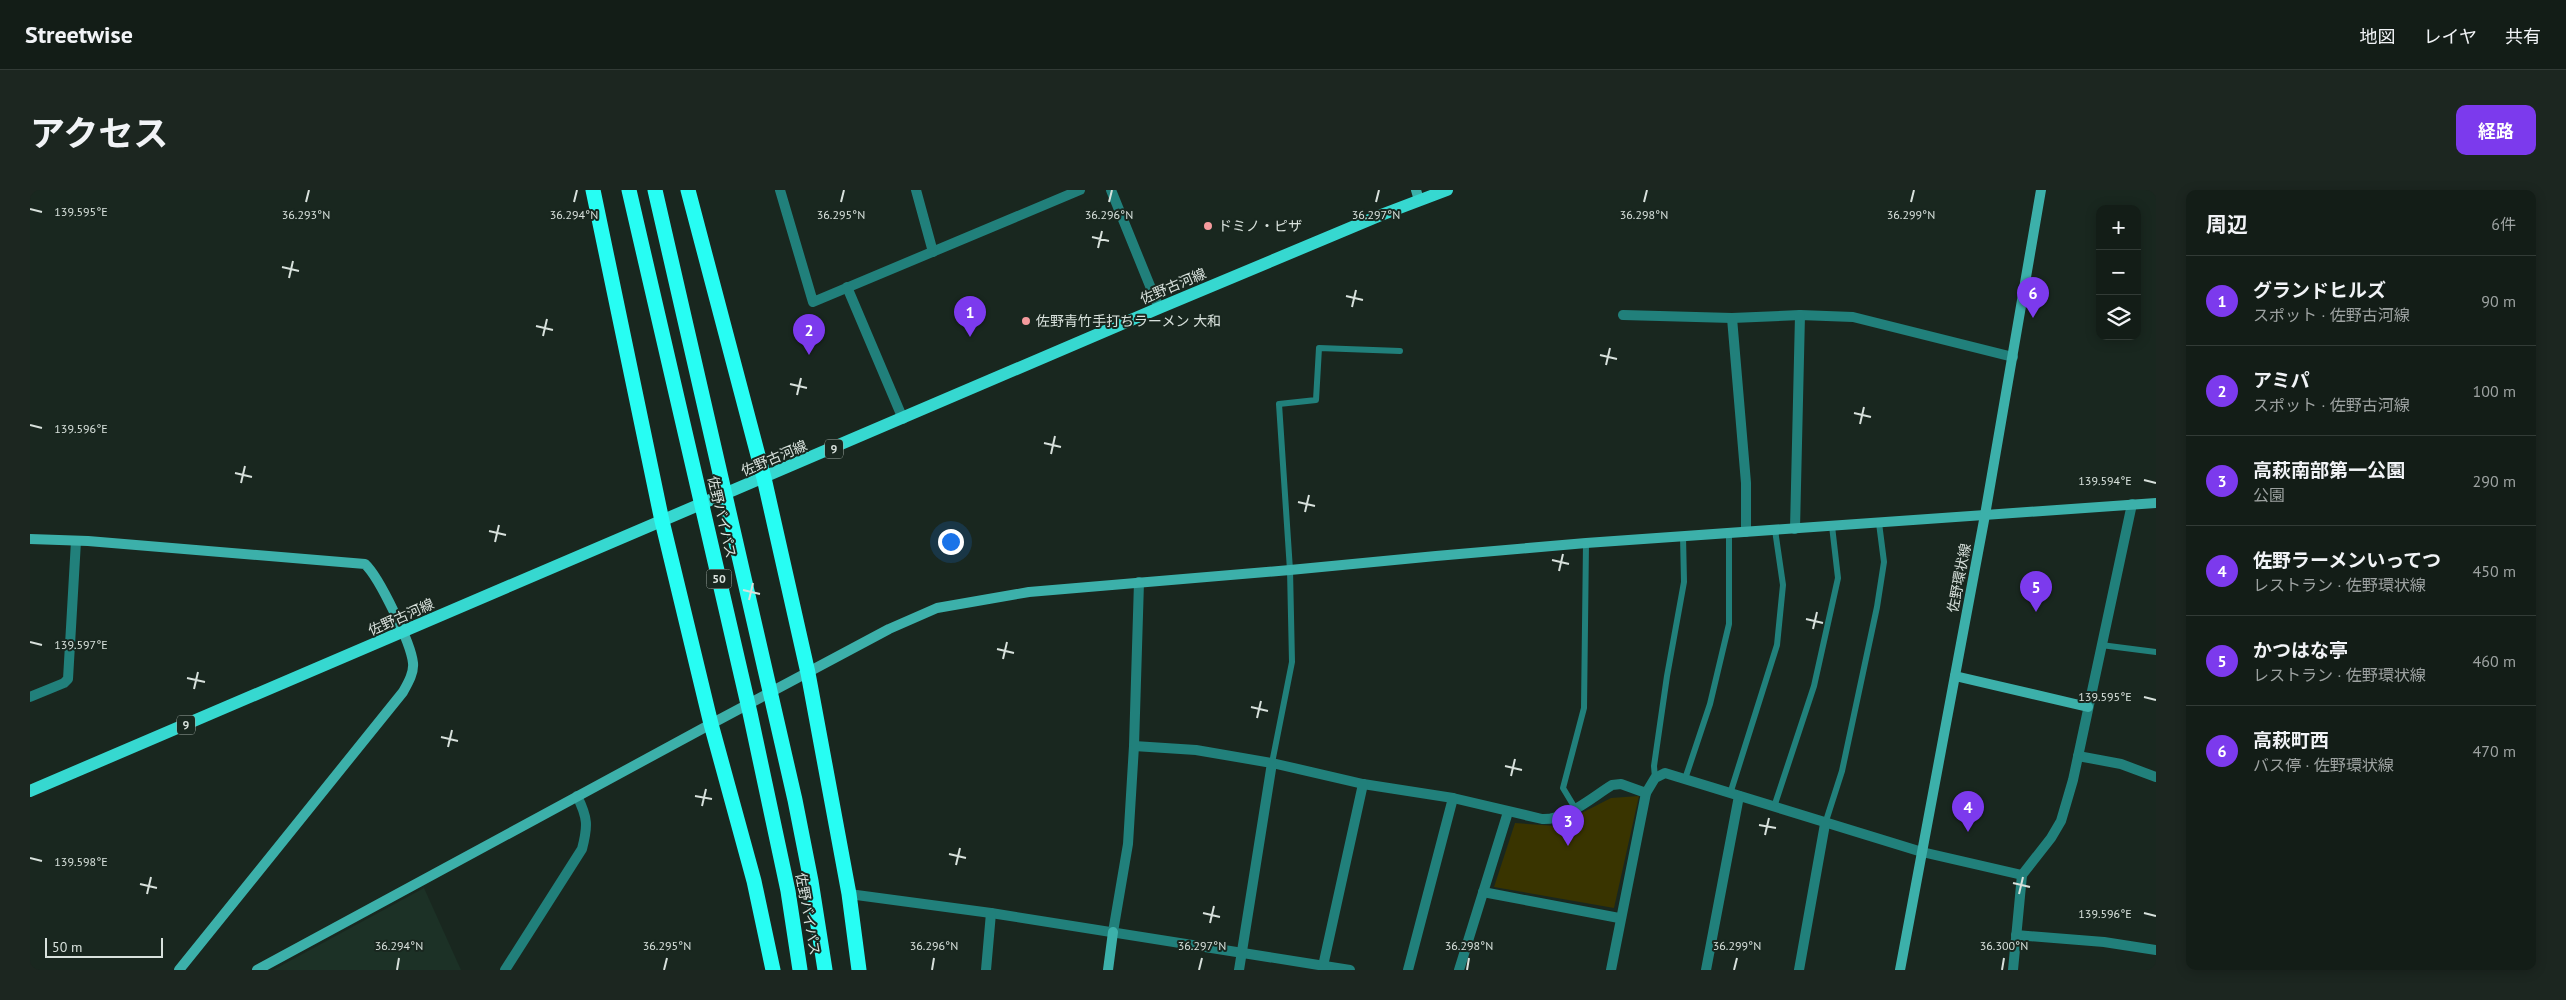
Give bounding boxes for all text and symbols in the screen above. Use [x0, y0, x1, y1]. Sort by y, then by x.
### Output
text: Streetwise [25, 19, 133, 50]
text: 地図 [2360, 25, 2396, 48]
text: レイヤ [2424, 25, 2477, 48]
text: 共有 [2505, 25, 2541, 48]
button: 経路 [2456, 105, 2536, 155]
text: アクセス [30, 110, 168, 156]
text: 139.595°E [54, 204, 108, 219]
map controls [2096, 205, 2141, 340]
button: + [2096, 205, 2141, 250]
text: 36.293°N [282, 207, 330, 222]
text: 36.294°N [550, 207, 598, 222]
text: 36.295°N [817, 207, 865, 222]
text: 36.296°N [1085, 207, 1133, 222]
text: 36.297°N [1352, 207, 1400, 222]
text: 36.298°N [1620, 207, 1668, 222]
text: 36.299°N [1887, 207, 1935, 222]
text: 周辺 [2206, 211, 2248, 238]
text: 6件 [2491, 214, 2516, 234]
place label: ドミノ・ピザ [1218, 217, 1302, 235]
marker: ドミノ・ピザ [1202, 220, 1214, 232]
button: − [2096, 250, 2141, 295]
street label: 佐野古河線 [1137, 264, 1209, 308]
pin: 6 [2017, 277, 2049, 318]
text: グランドヒルズ [2253, 278, 2386, 302]
text: 1 [2217, 291, 2227, 311]
text: 90 m [2481, 291, 2516, 311]
button: layers [2096, 295, 2141, 340]
pin: 1 [954, 296, 986, 337]
text: スポット · 佐野古河線 [2253, 305, 2410, 325]
place label: 佐野青竹手打ちラーメン 大和 [1036, 312, 1221, 330]
pin: 2 [793, 314, 825, 355]
marker: 佐野青竹手打ちラーメン 大和 [1020, 315, 1032, 327]
text: アミパ [2253, 368, 2310, 392]
text: 2 [2217, 381, 2227, 401]
text: 100 m [2473, 381, 2516, 401]
text: スポット · 佐野古河線 [2253, 395, 2410, 415]
text: 139.596°E [54, 421, 108, 436]
street label: 佐野古河線 [738, 436, 810, 480]
road number: 9 [825, 440, 843, 458]
text: 高萩南部第一公園 [2253, 458, 2405, 482]
text: 3 [2217, 471, 2227, 491]
text: 290 m [2473, 471, 2516, 491]
text: 139.594°E [2078, 473, 2132, 488]
street label: 佐野バイパス [704, 474, 740, 560]
text: 公園 [2253, 485, 2285, 505]
your location [938, 529, 964, 555]
street label: 佐野環状線 [1943, 542, 1975, 614]
text: 佐野ラーメンいってつ [2253, 548, 2441, 572]
text: 4 [2217, 561, 2227, 581]
text: 450 m [2473, 561, 2516, 581]
road number: 50 [706, 569, 732, 588]
pin: 5 [2020, 571, 2052, 612]
text: レストラン · 佐野環状線 [2253, 575, 2426, 595]
street label: 佐野古河線 [365, 595, 437, 639]
text: 139.597°E [54, 637, 108, 652]
text: かつはな亭 [2253, 638, 2348, 662]
text: 5 [2217, 651, 2227, 671]
text: 460 m [2473, 651, 2516, 671]
text: レストラン · 佐野環状線 [2253, 665, 2426, 685]
text: 139.595°E [2078, 689, 2132, 704]
road number: 9 [177, 716, 195, 734]
text: 高萩町西 [2253, 728, 2329, 752]
text: 6 [2217, 741, 2227, 761]
text: 470 m [2473, 741, 2516, 761]
text: バス停 · 佐野環状線 [2253, 755, 2394, 775]
pin: 4 [1952, 791, 1984, 832]
pin: 3 [1552, 805, 1584, 846]
text: 139.598°E [54, 854, 108, 869]
street label: 佐野バイパス [792, 871, 824, 957]
text: 139.596°E [2078, 906, 2132, 921]
scale bar [45, 935, 162, 958]
text: 50 m [52, 938, 82, 956]
text: 36.294°N [375, 938, 423, 953]
text: 36.295°N [643, 938, 691, 953]
text: 36.296°N [910, 938, 958, 953]
text: 36.297°N [1178, 938, 1226, 953]
text: 36.298°N [1445, 938, 1493, 953]
text: 36.299°N [1713, 938, 1761, 953]
text: 36.300°N [1980, 938, 2028, 953]

